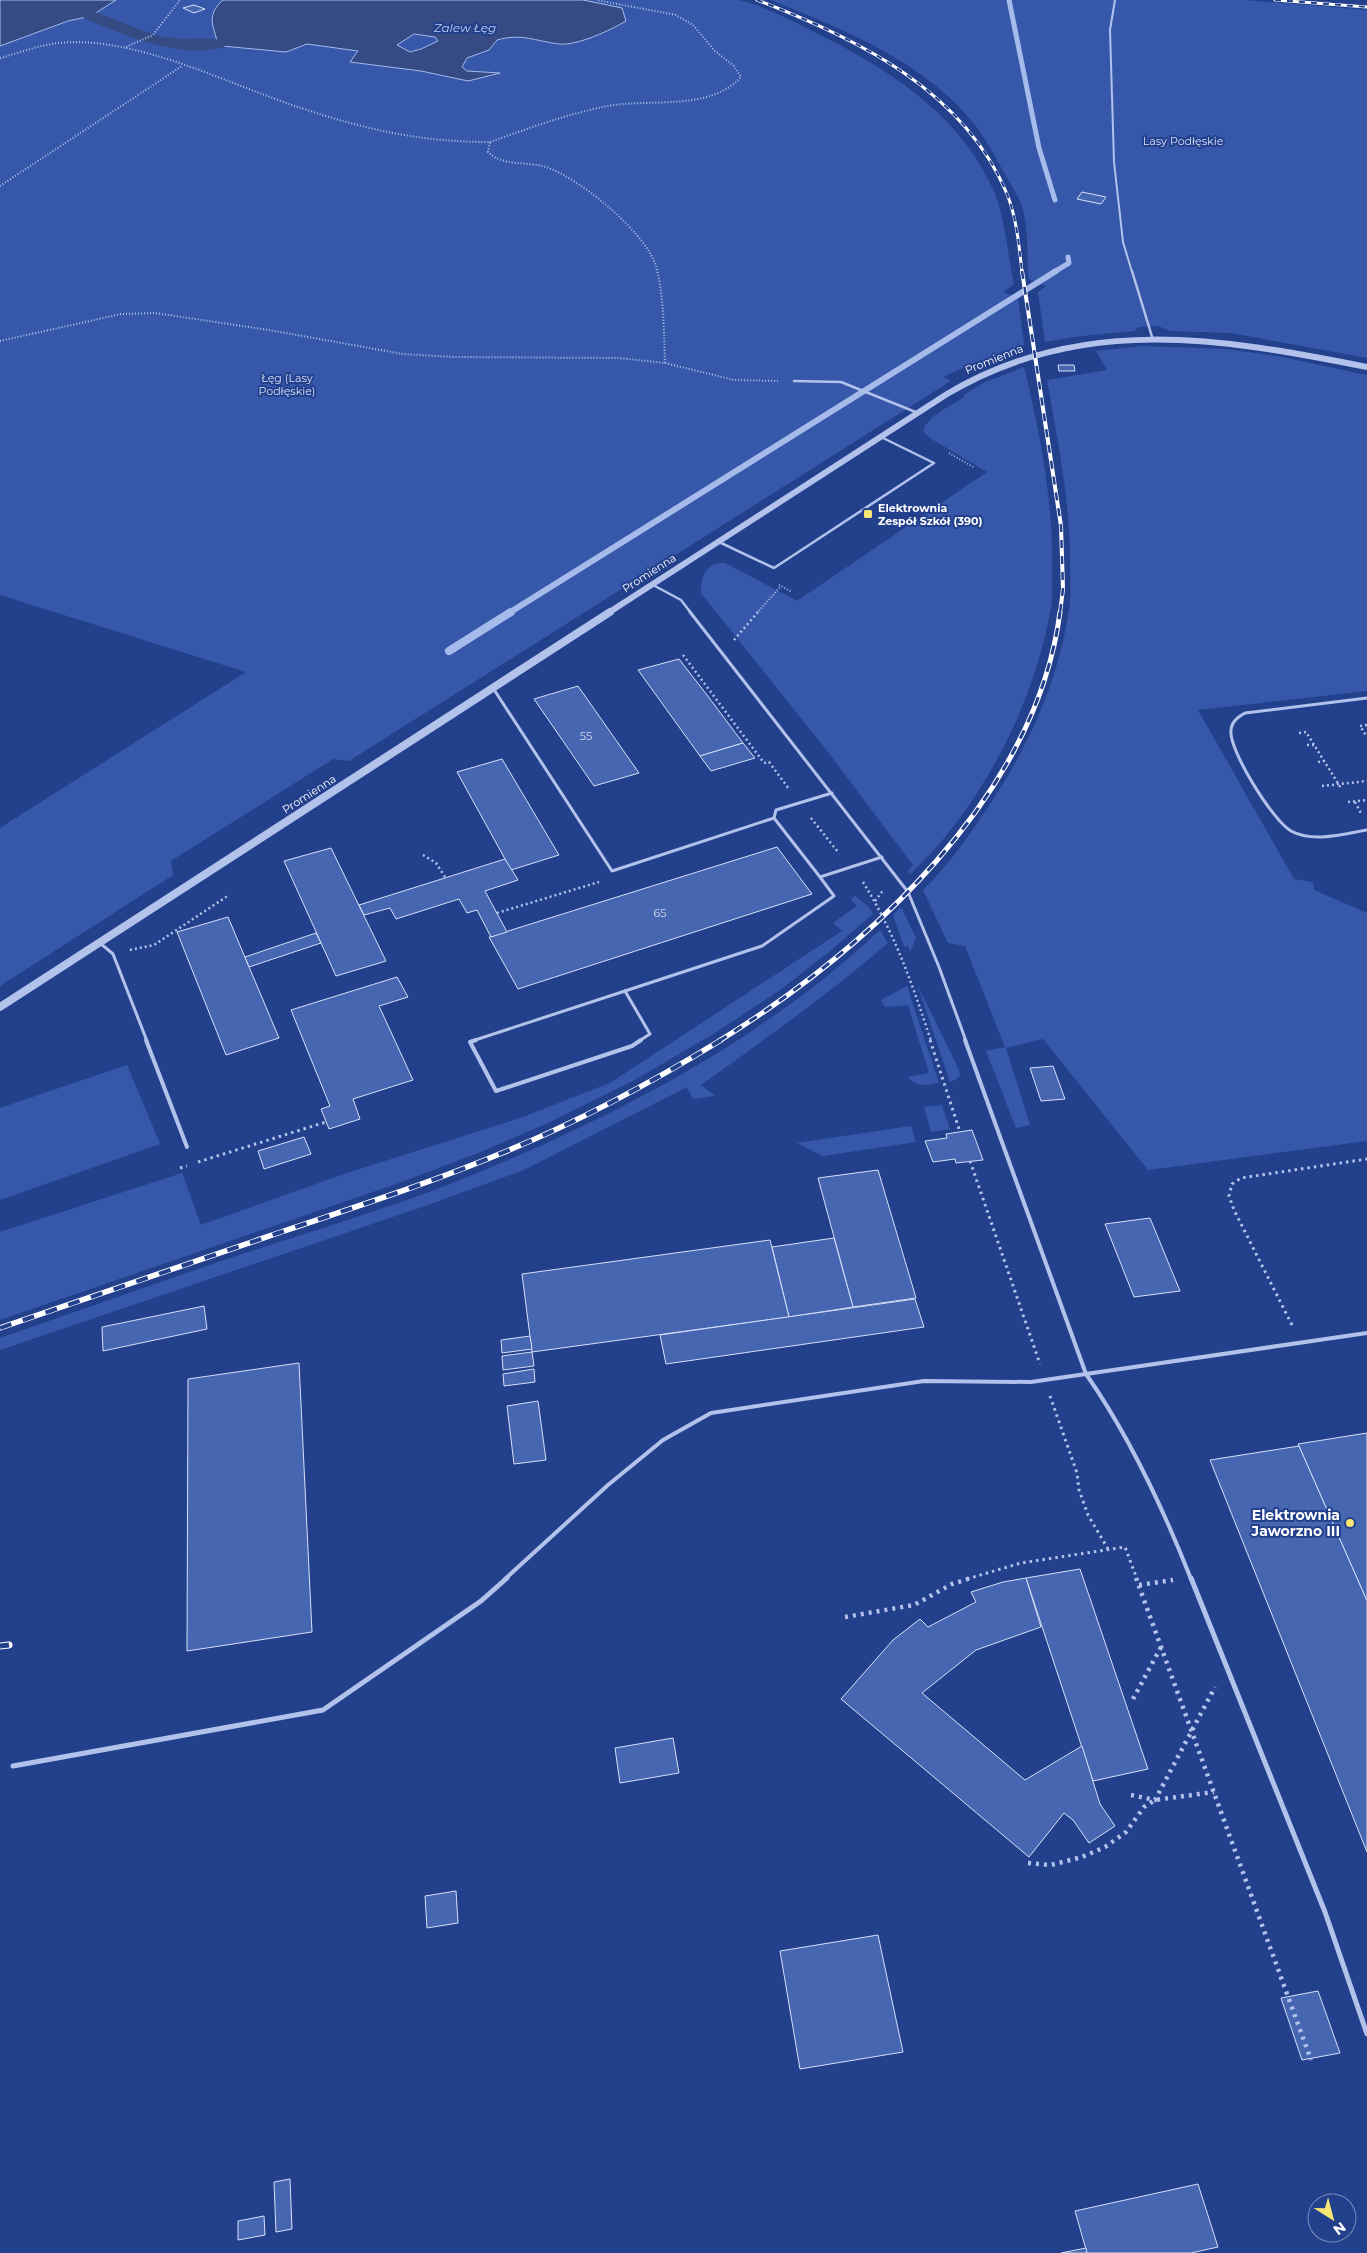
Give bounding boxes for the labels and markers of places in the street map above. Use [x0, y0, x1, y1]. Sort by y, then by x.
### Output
place label: Elektrownia Zespół Szkół (390) [878, 501, 982, 528]
marker: Elektrownia Zespół Szkół (390) [862, 508, 874, 520]
place label: Elektrownia Jaworzno III [1251, 1506, 1340, 1540]
marker: Elektrownia Jaworzno III [1344, 1517, 1356, 1529]

